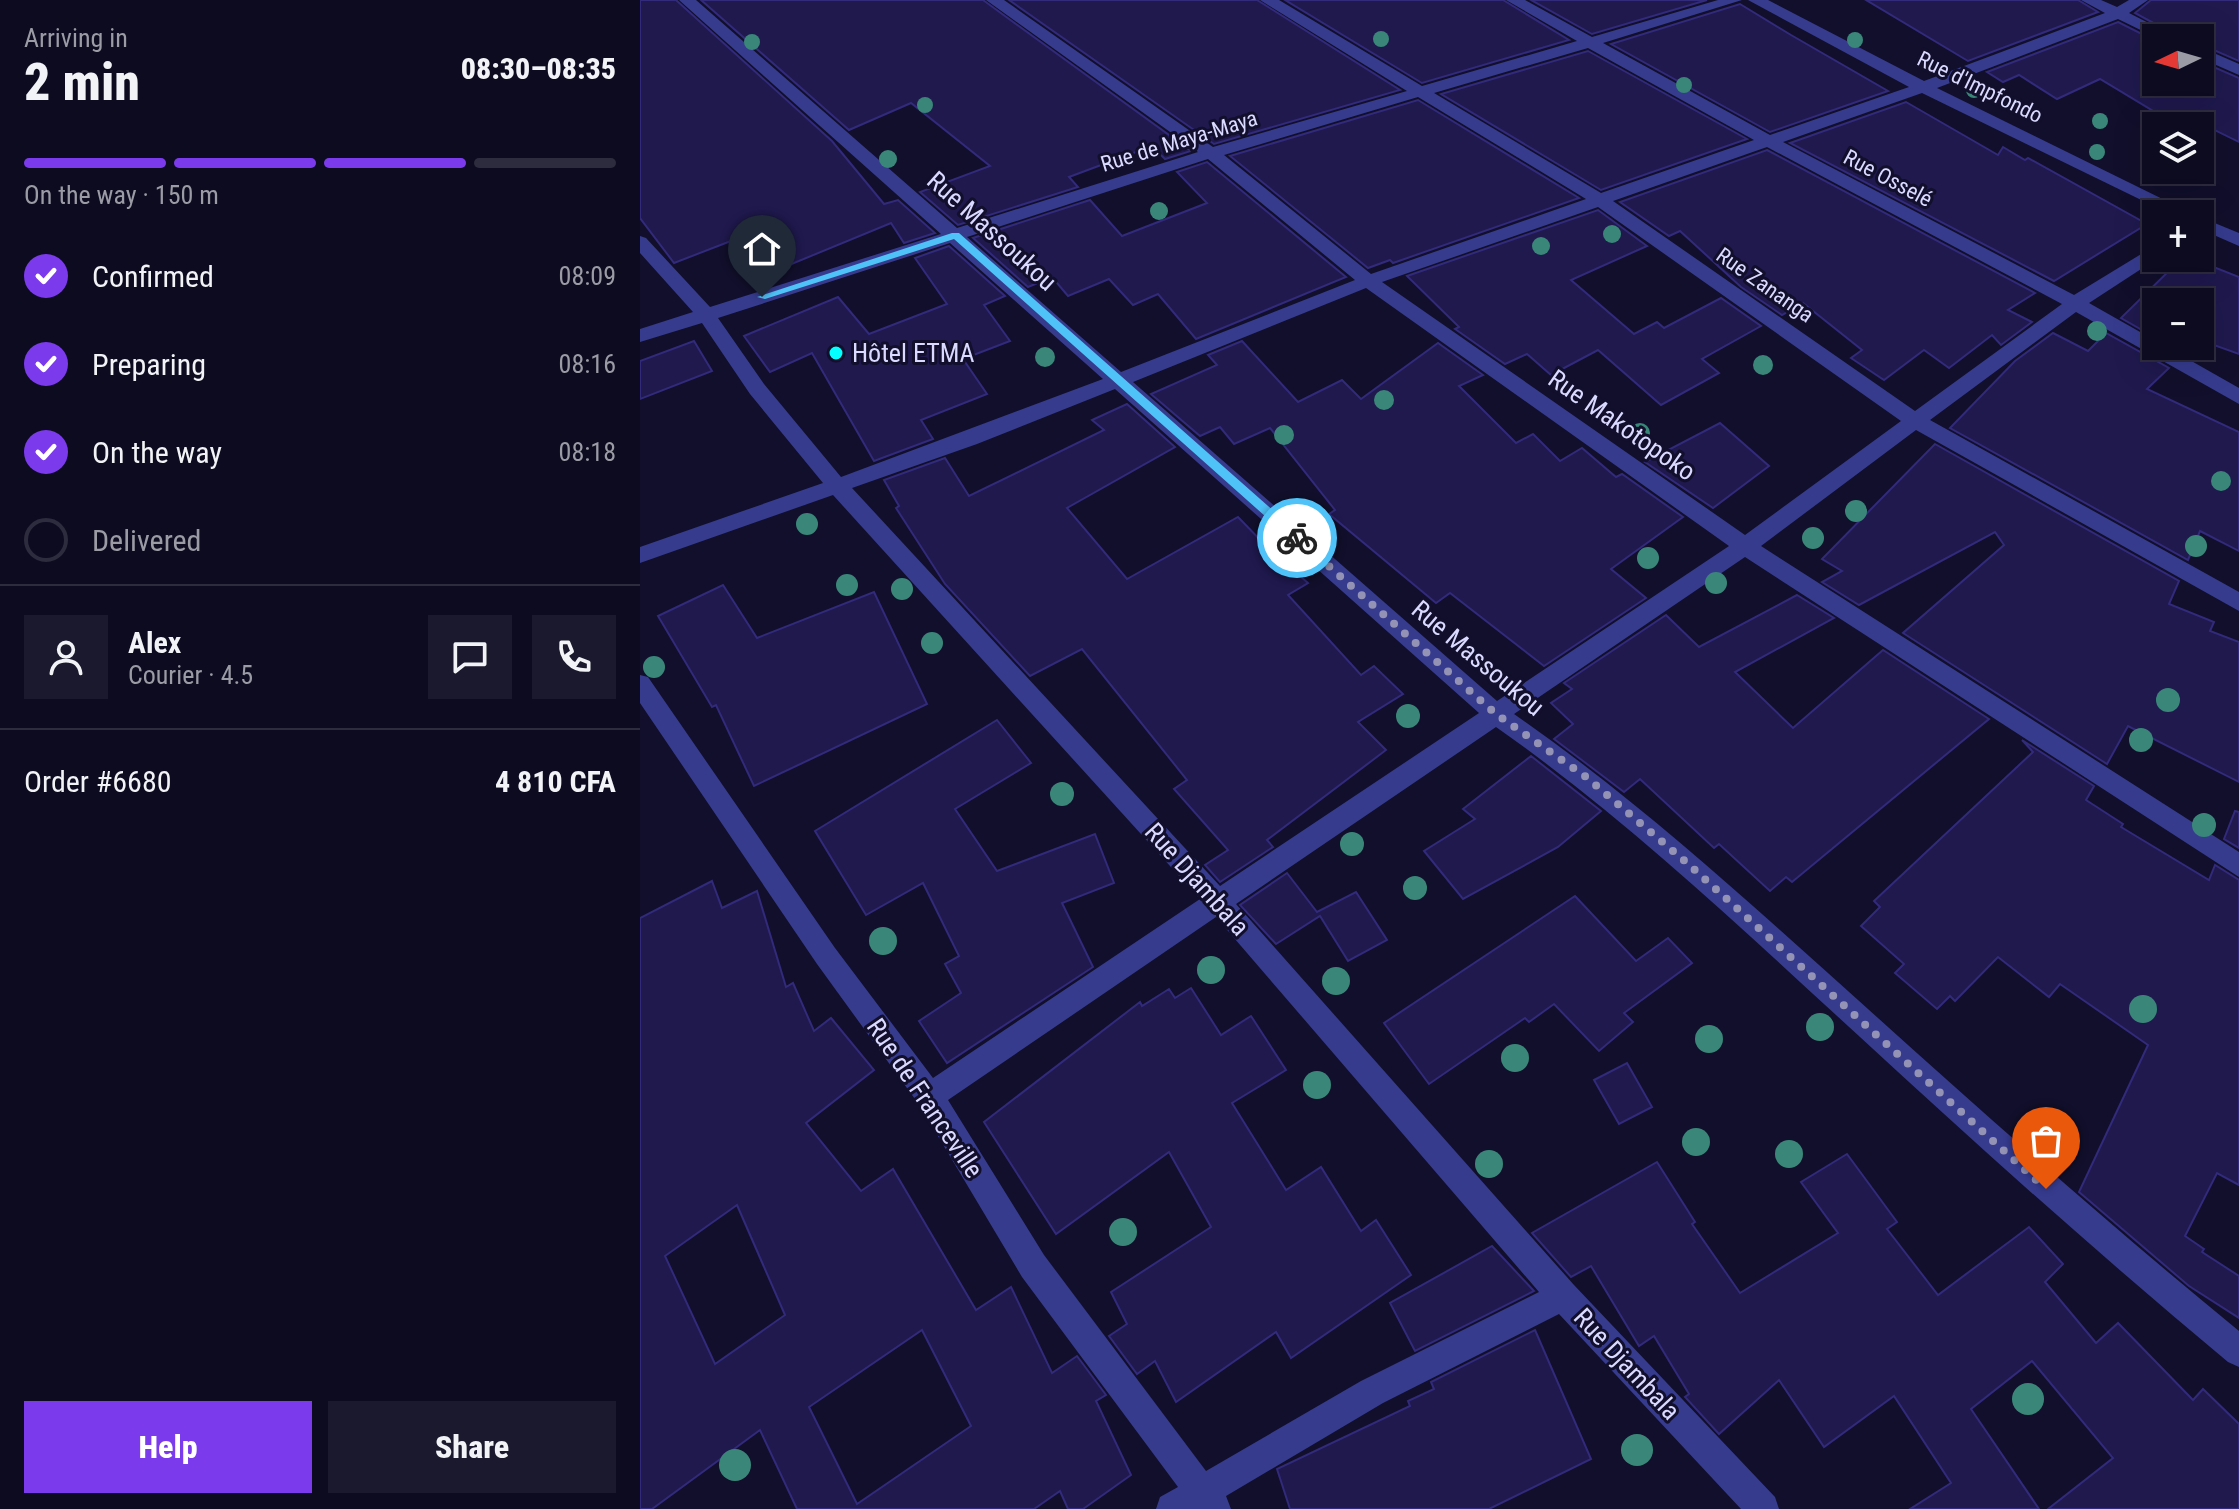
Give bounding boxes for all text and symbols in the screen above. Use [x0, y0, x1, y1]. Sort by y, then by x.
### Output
text: Arriving in [24, 23, 128, 53]
north arrow [2142, 24, 2214, 96]
map controls [2142, 24, 2214, 360]
street label: Rue d'Impfondo [1913, 46, 2047, 128]
text: 08:30–08:35 [461, 51, 616, 86]
text: 2 min [24, 52, 140, 113]
street label: Rue de Maya-Maya [1098, 105, 1260, 177]
button: layers [2142, 112, 2214, 184]
street label: Rue Osselé [1839, 144, 1937, 212]
street label: Rue Massoukou [921, 165, 1063, 297]
text: On the way · 150 m [24, 180, 219, 210]
button: + [2142, 200, 2214, 272]
pin [728, 215, 796, 297]
icon: home [740, 227, 784, 271]
street label: Rue Zananga [1712, 242, 1818, 328]
icon: check [24, 254, 68, 298]
text: Confirmed [92, 259, 214, 294]
text: 08:09 [559, 261, 616, 291]
button: − [2142, 288, 2214, 360]
place label: Hôtel ETMA [852, 338, 975, 368]
icon: check [24, 342, 68, 386]
marker: Hôtel ETMA [827, 344, 845, 362]
text: Preparing [92, 347, 206, 382]
text: 08:16 [559, 349, 616, 379]
street label: Rue Makotopoko [1543, 363, 1701, 487]
icon: check [24, 430, 68, 474]
text: On the way [92, 435, 222, 470]
text: 08:18 [559, 437, 616, 467]
courier [1257, 498, 1337, 578]
icon: bike [1275, 516, 1319, 560]
text: Delivered [92, 523, 201, 558]
street label: Rue Massoukou [1406, 594, 1550, 722]
button: person [24, 615, 108, 699]
button: chat [428, 615, 512, 699]
button: phone [532, 615, 616, 699]
text: Alex [128, 625, 181, 660]
text: Courier · 4.5 [128, 660, 253, 690]
text: Order #6680 [24, 764, 172, 799]
text: 4 810 CFA [495, 764, 616, 799]
street label: Rue Djambala [1139, 817, 1255, 941]
street label: Rue de Franceville [861, 1013, 989, 1183]
pin [2012, 1107, 2080, 1189]
icon: bag [2024, 1119, 2068, 1163]
street label: Rue Djambala [1568, 1302, 1686, 1426]
button: Help [24, 1401, 312, 1493]
button: Share [328, 1401, 616, 1493]

